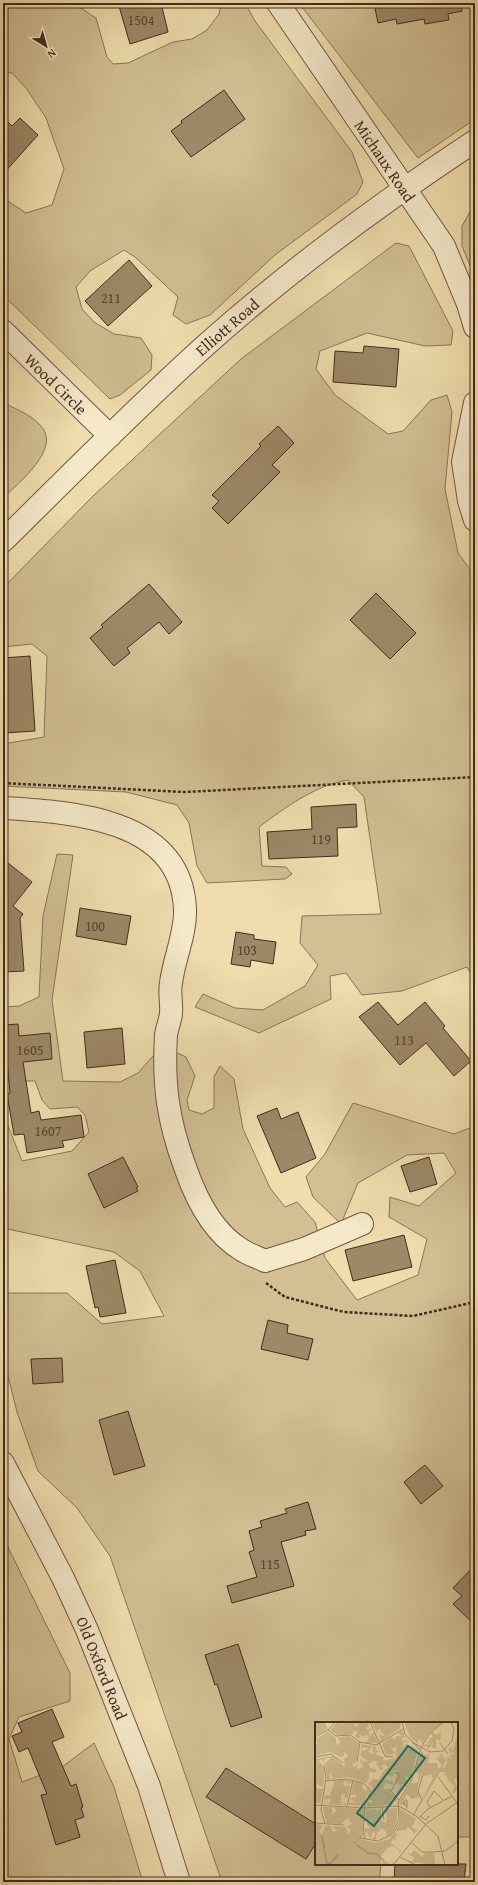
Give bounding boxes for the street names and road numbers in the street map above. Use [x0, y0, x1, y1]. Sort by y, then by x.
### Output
street label: Michaux Road [349, 115, 422, 207]
street label: Elliott Road [190, 292, 265, 362]
street label: Wood Circle [19, 348, 93, 420]
street label: Old Oxford Road [70, 1613, 134, 1724]

